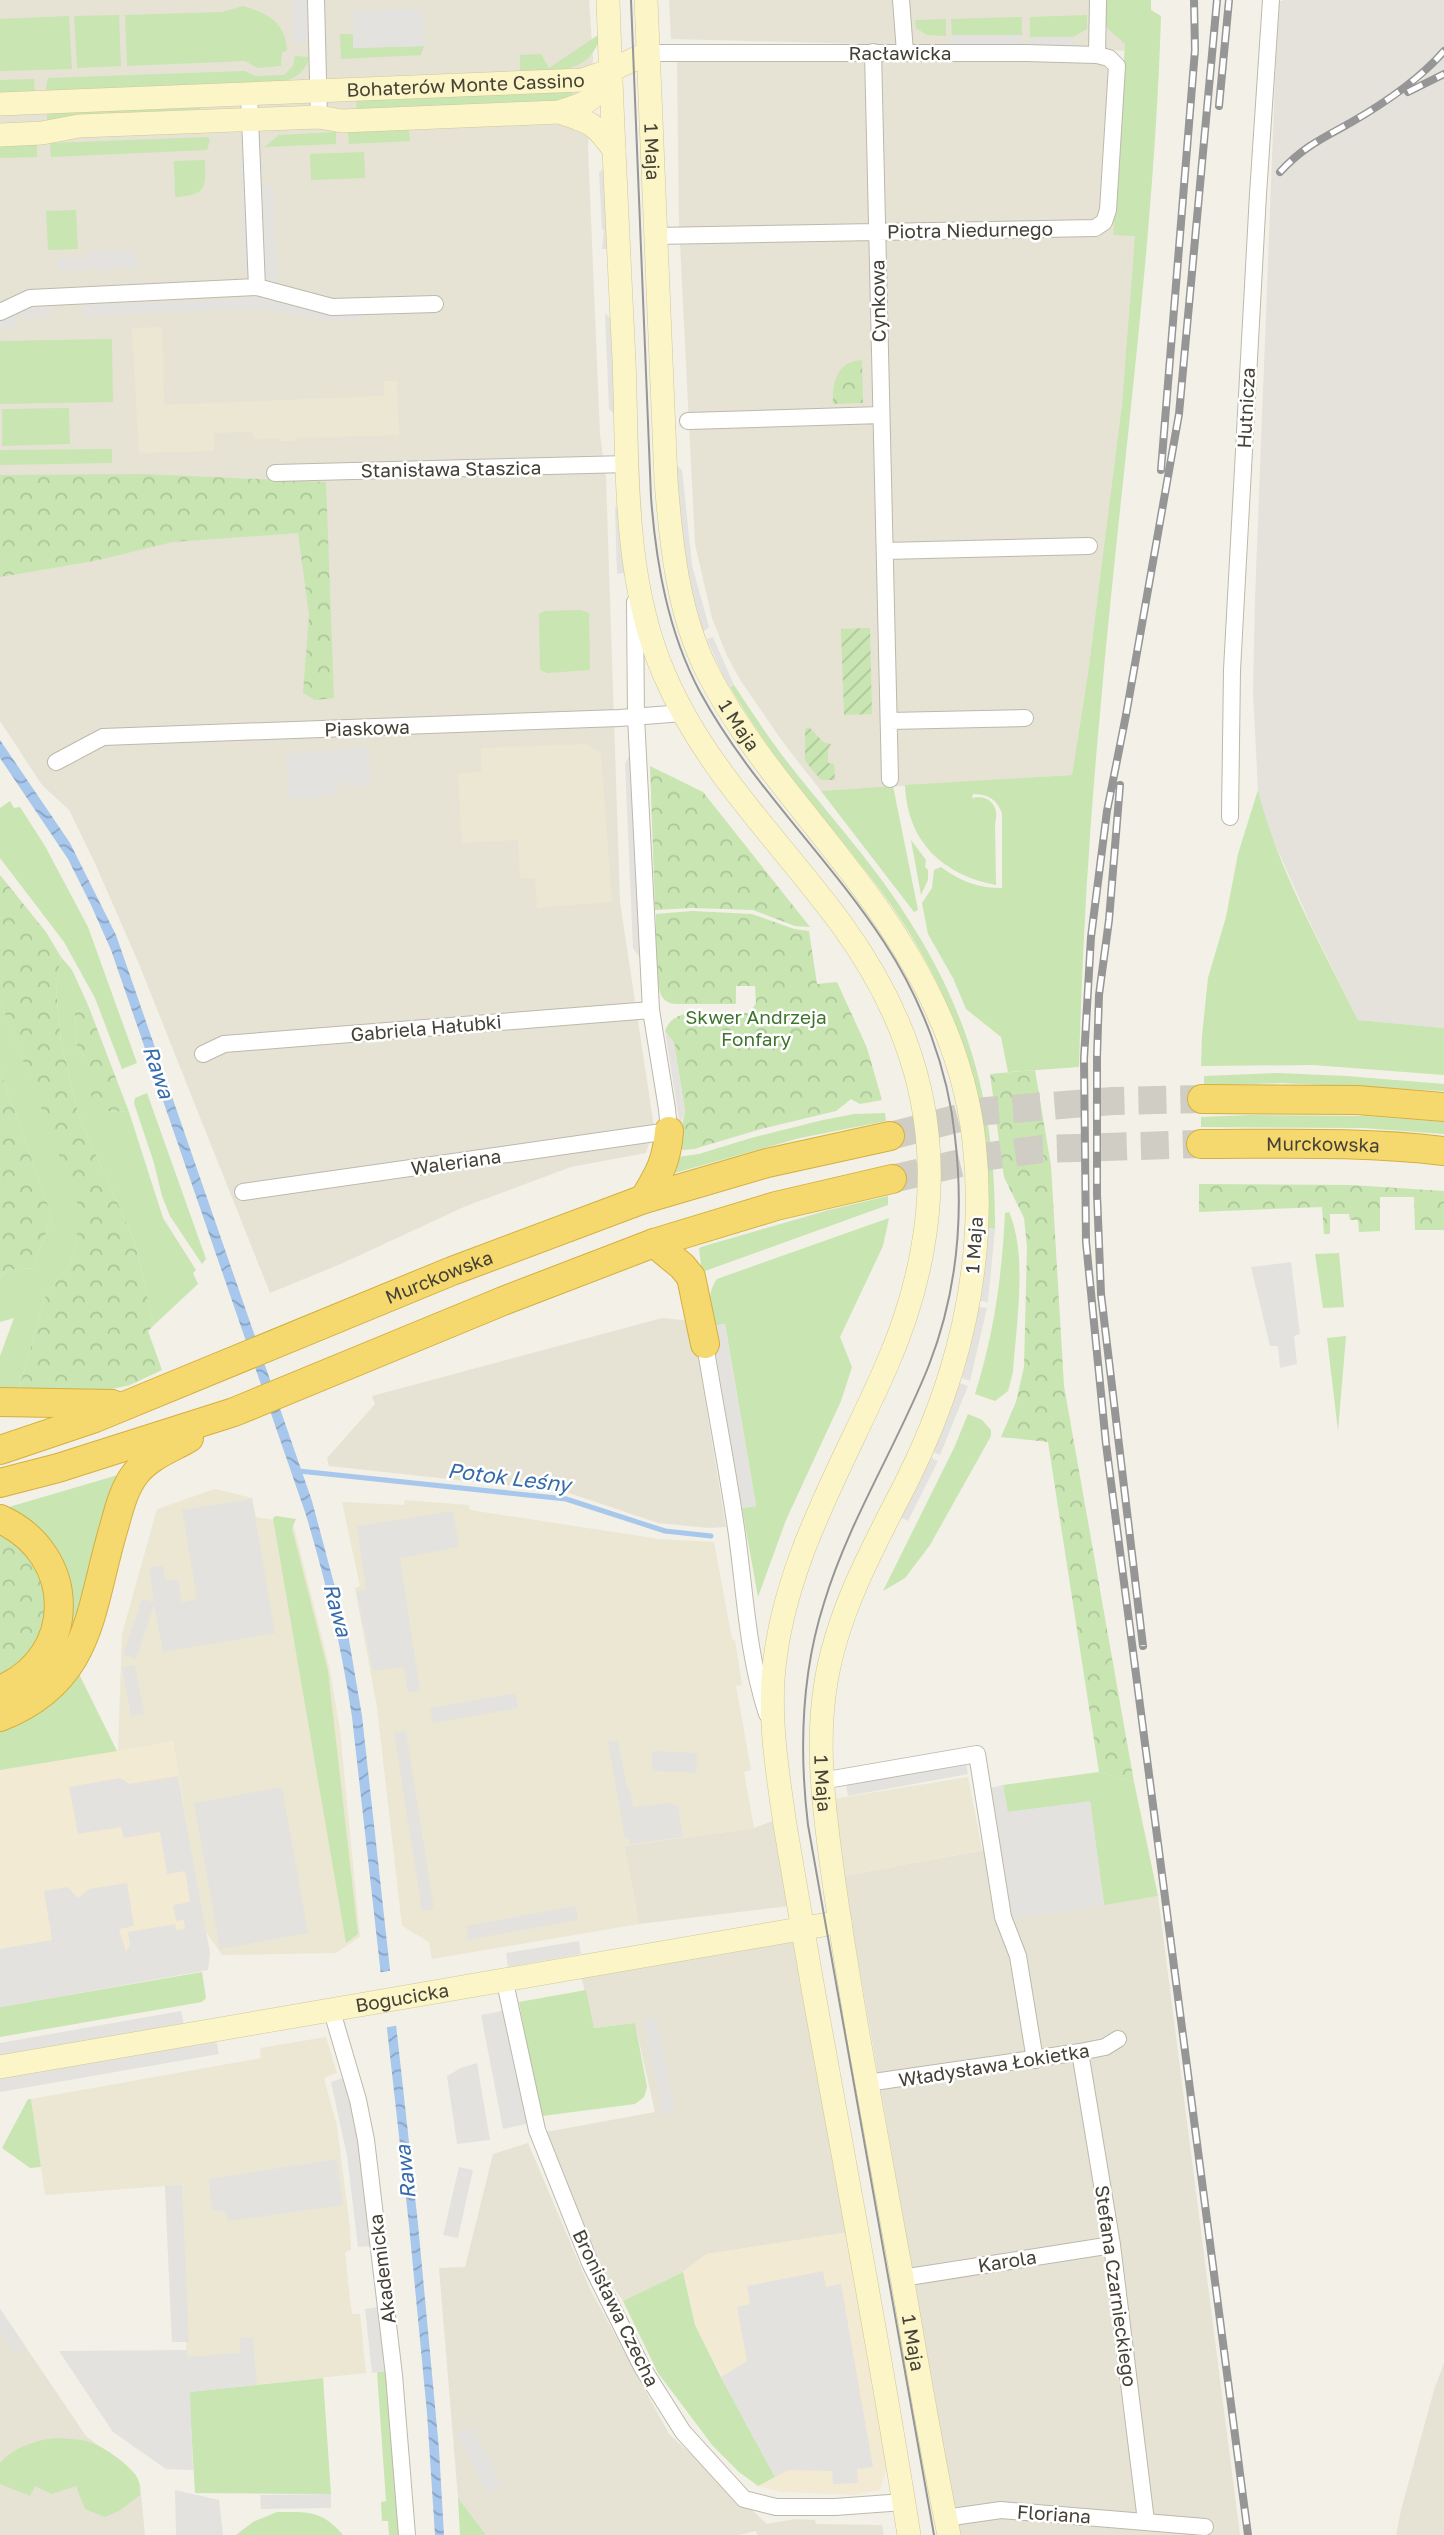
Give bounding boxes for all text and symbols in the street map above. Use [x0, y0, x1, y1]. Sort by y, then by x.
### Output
street label: Racławicka [848, 41, 952, 64]
street label: Bohaterów Monte Cassino [346, 68, 585, 101]
street label: 1 Maja [640, 123, 666, 181]
street label: Piotra Niedurnego [887, 217, 1053, 242]
street label: Cynkowa [865, 260, 890, 342]
street label: Hutnicza [1232, 367, 1259, 449]
street label: Stanisława Staszica [361, 455, 541, 482]
street label: 1 Maja [714, 695, 765, 755]
street label: Piaskowa [324, 715, 410, 740]
park label: Skwer Andrzeja Fonfary [685, 1005, 827, 1050]
street label: Gabriela Hałubki [349, 1009, 502, 1046]
water label: Rawa [138, 1042, 180, 1103]
street label: Murckowska [1266, 1132, 1380, 1156]
street label: Waleriana [409, 1144, 502, 1179]
street label: 1 Maja [960, 1216, 987, 1274]
street label: Murckowska [382, 1245, 496, 1308]
water label: Potok Leśny [446, 1457, 575, 1498]
water label: Rawa [318, 1580, 358, 1640]
street label: 1 Maja [810, 1755, 837, 1813]
street label: Bogucicka [353, 1978, 450, 2016]
street label: Władysława Łokietka [897, 2038, 1091, 2091]
water label: Rawa [389, 2143, 421, 2200]
street label: Stefana Czarnieckiego [1091, 2184, 1142, 2388]
street label: Akademicka [363, 2213, 400, 2325]
street label: Bronisława Czecha [568, 2225, 664, 2390]
street label: Karola [976, 2245, 1038, 2276]
street label: 1 Maja [898, 2313, 930, 2373]
street label: Floriana [1016, 2499, 1092, 2528]

